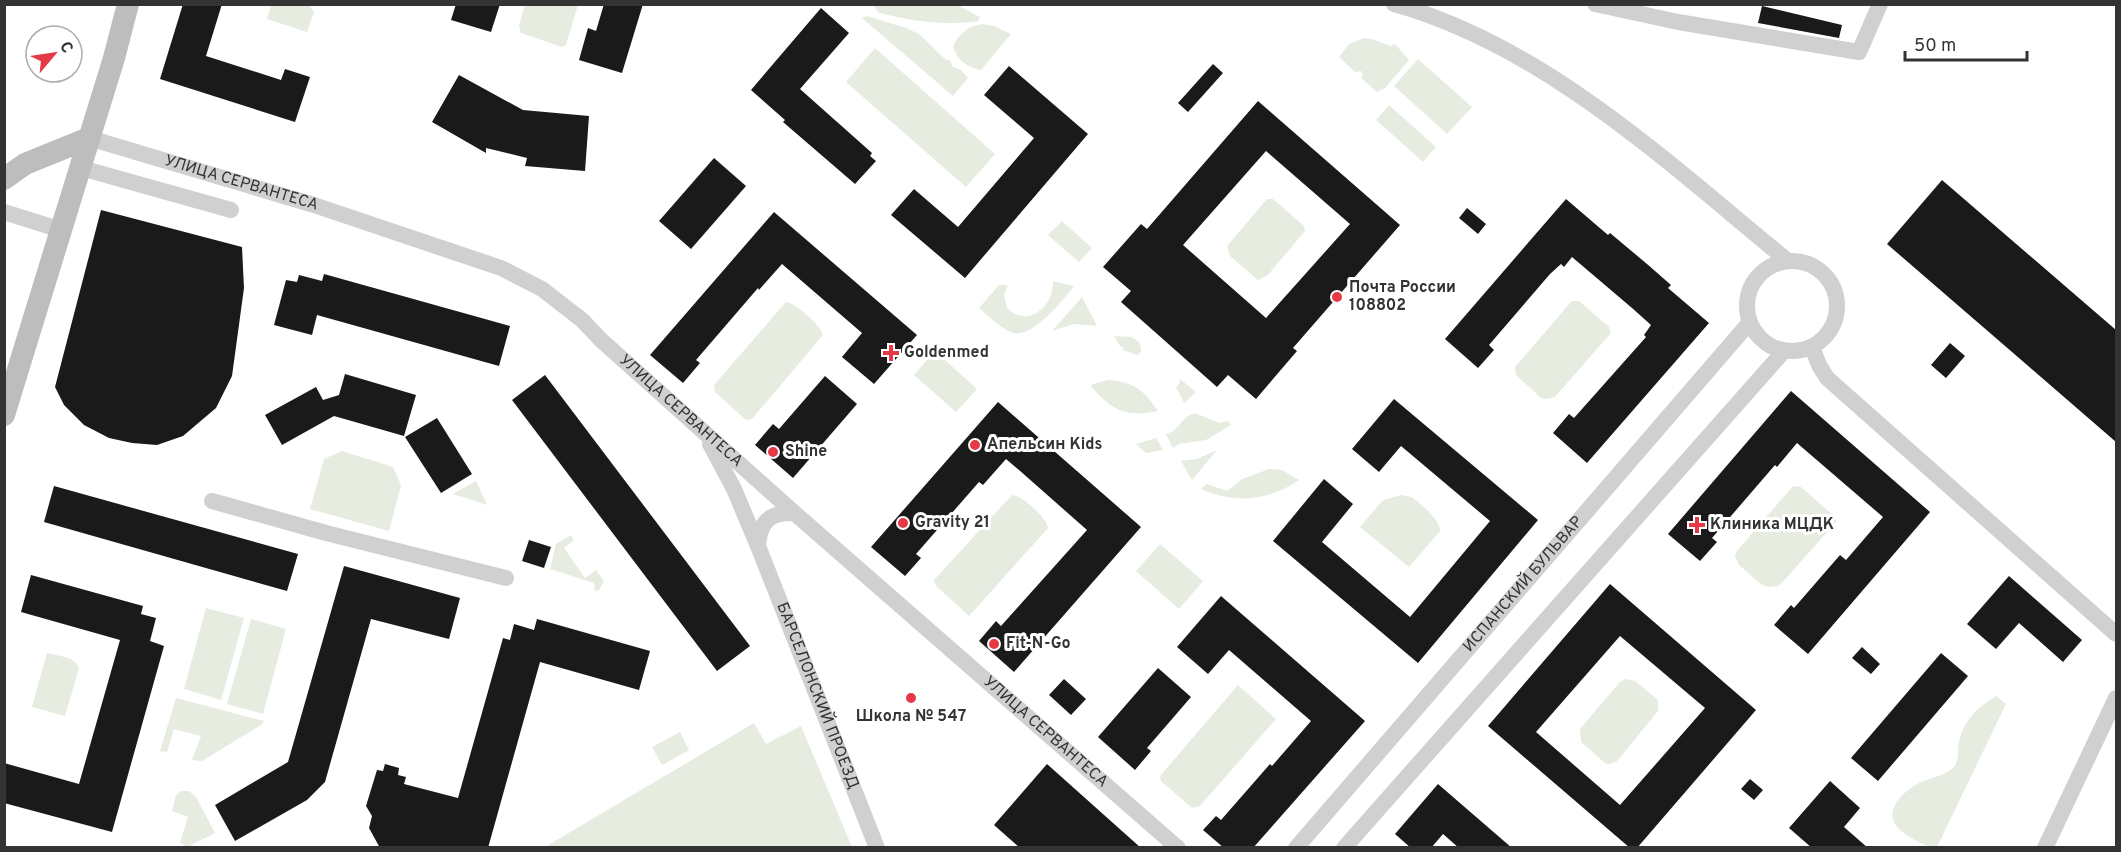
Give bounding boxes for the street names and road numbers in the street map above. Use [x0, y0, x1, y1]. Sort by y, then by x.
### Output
street label: УЛИЦА СЕРВАНТЕСА [162, 151, 321, 216]
street label: УЛИЦА СЕРВАНТЕСА [614, 350, 747, 472]
street label: ИСПАНСКИЙ БУЛЬВАР [1459, 512, 1588, 657]
street label: БАРСЕЛОНСКИЙ ПРОЕЗД [771, 600, 863, 792]
street label: УЛИЦА СЕРВАНТЕСА [979, 672, 1112, 792]

